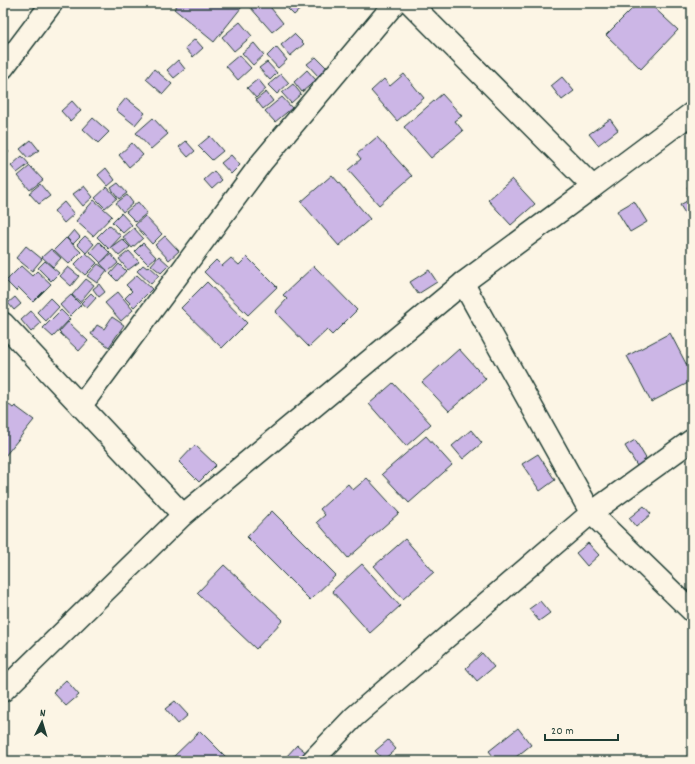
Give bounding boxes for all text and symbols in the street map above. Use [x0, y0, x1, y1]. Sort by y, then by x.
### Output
north arrow [22, 702, 62, 742]
text: N [39, 706, 47, 722]
scale bar [545, 716, 618, 742]
text: 20 m [551, 723, 574, 740]

